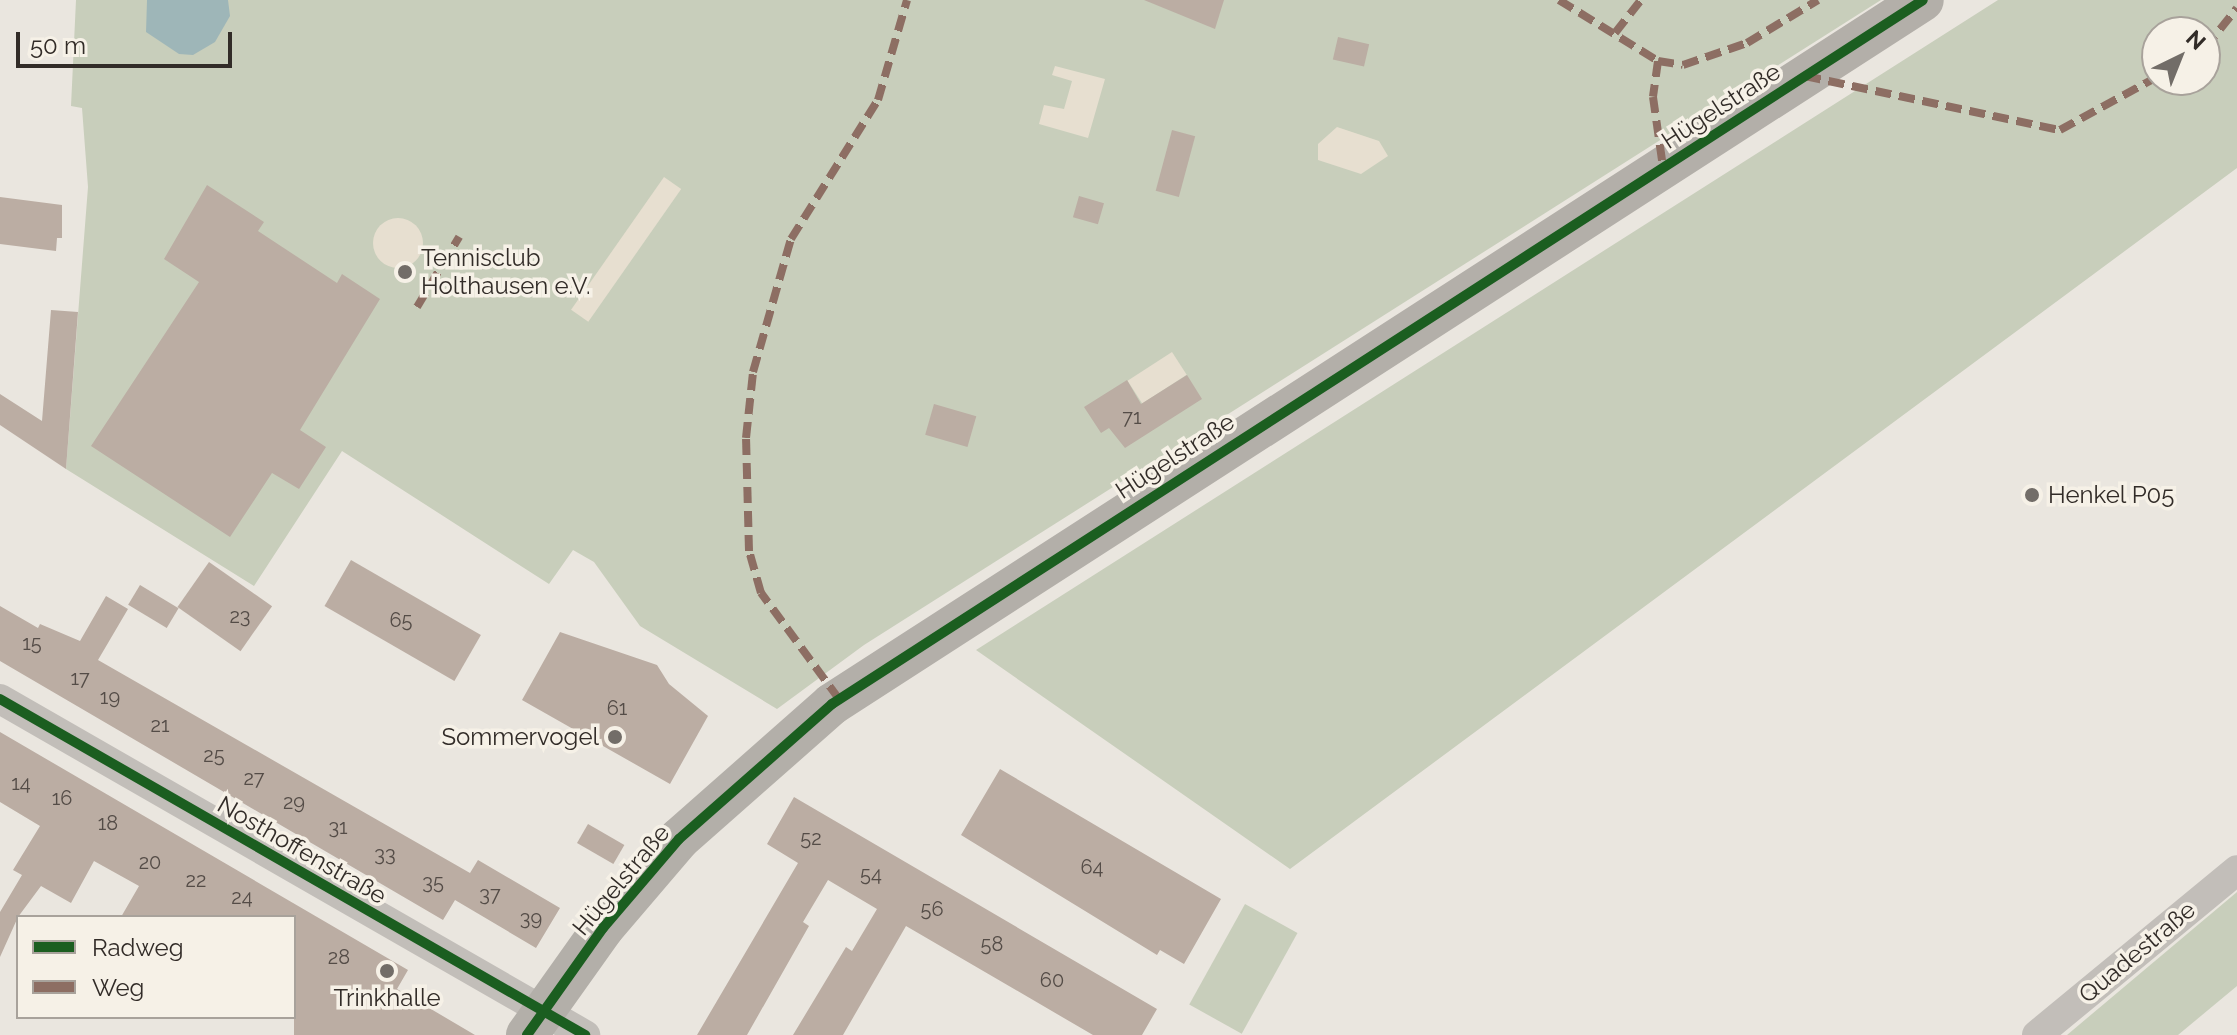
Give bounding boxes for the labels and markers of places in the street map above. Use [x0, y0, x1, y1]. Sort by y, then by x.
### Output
place label: Tennisclub Holthausen e.V. [421, 244, 590, 300]
marker: Tennisclub Holthausen e.V. [396, 263, 414, 281]
place label: Henkel P05 [2048, 481, 2175, 509]
marker: Henkel P05 [2023, 486, 2041, 504]
place label: Sommervogel [441, 723, 599, 751]
marker: Sommervogel [606, 728, 624, 746]
marker: Trinkhalle [378, 962, 396, 980]
place label: Trinkhalle [333, 984, 441, 1012]

